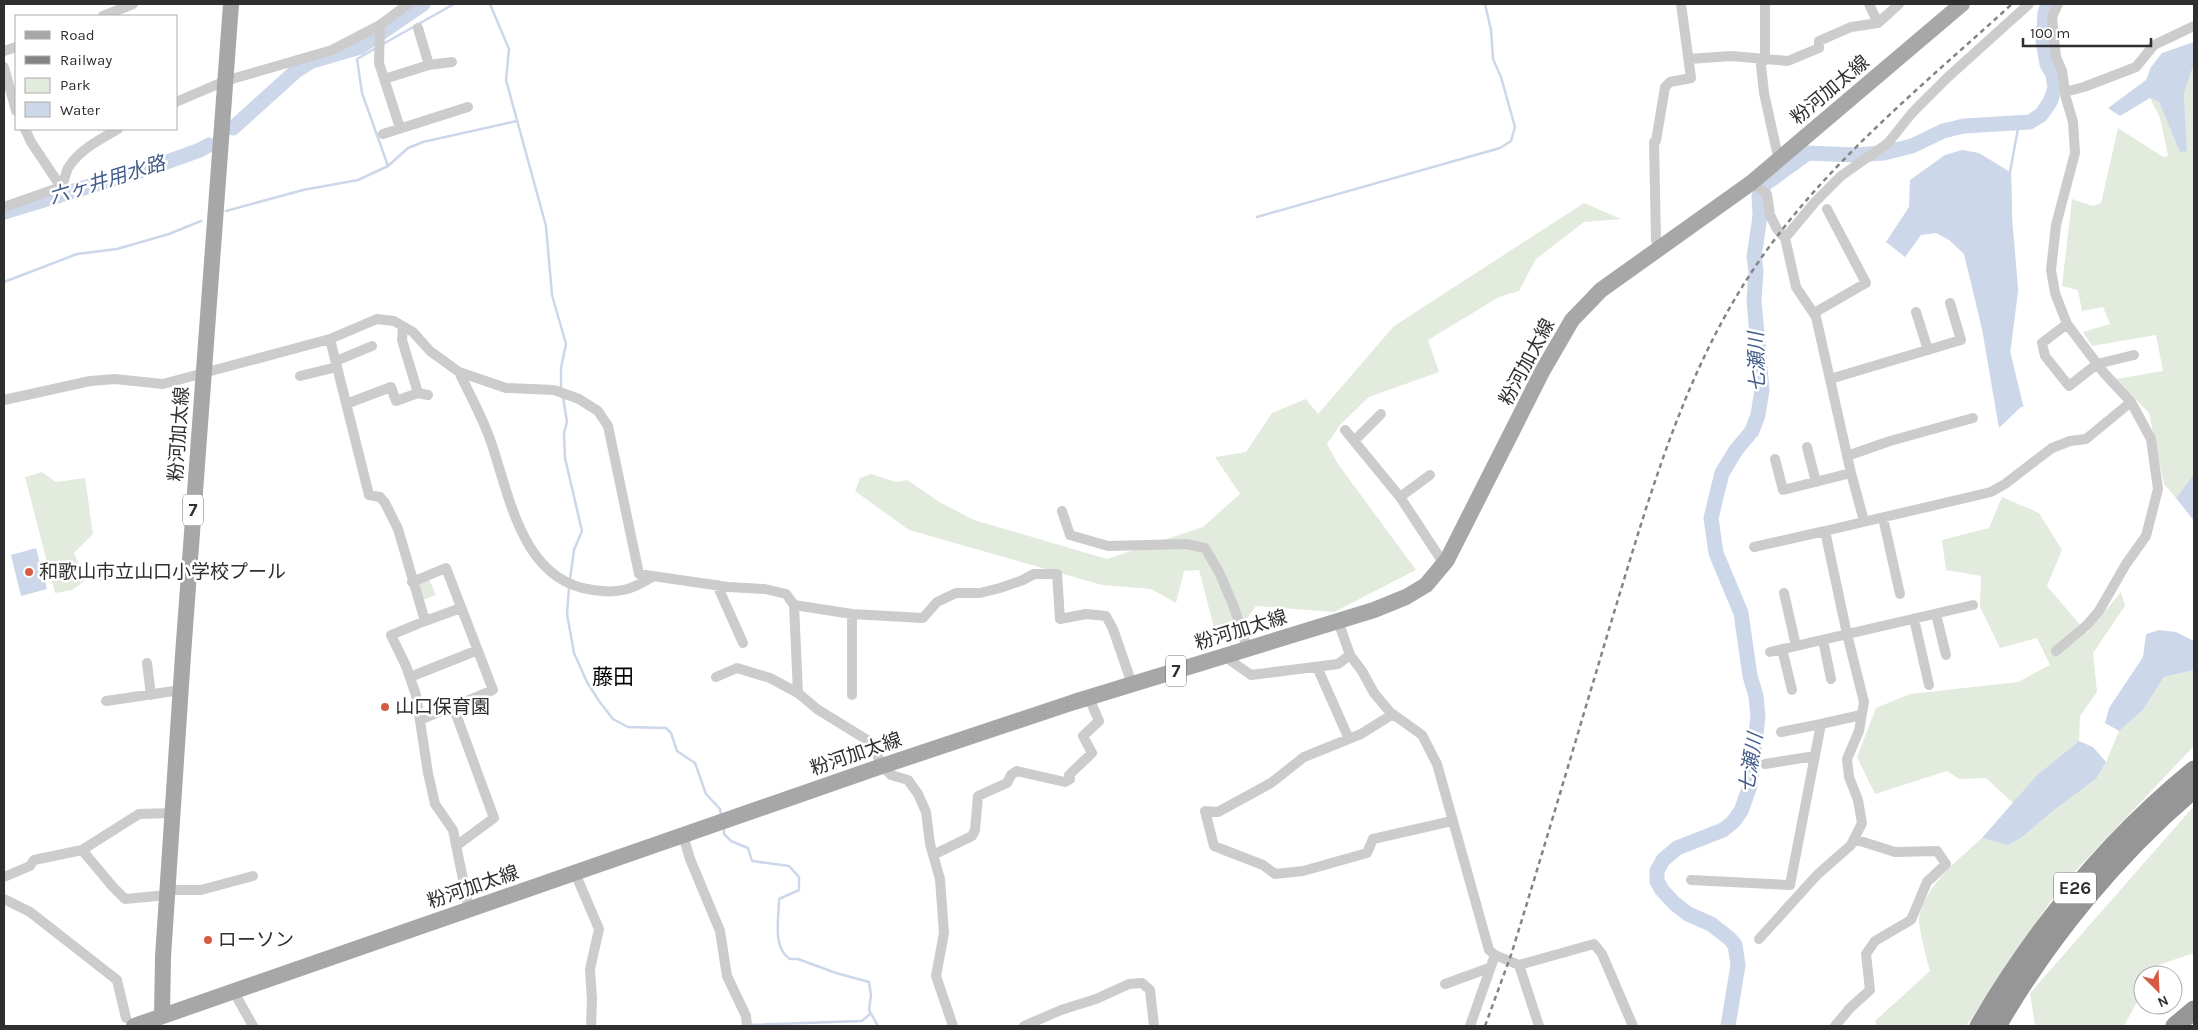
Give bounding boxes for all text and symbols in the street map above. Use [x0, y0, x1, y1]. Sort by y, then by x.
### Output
legend [15, 15, 178, 130]
scale bar [2023, 15, 2150, 47]
text: 100 m [2030, 24, 2070, 42]
text: Road [60, 26, 95, 44]
text: Railway [60, 51, 112, 69]
street label: 粉河加太線 [1787, 51, 1873, 129]
text: Park [60, 76, 90, 94]
text: Water [60, 101, 101, 119]
water label: 六ヶ井用水路 [46, 151, 170, 209]
street label: 粉河加太線 [1495, 315, 1559, 409]
water label: 七瀬川 [1744, 330, 1770, 392]
street label: 粉河加太線 [165, 386, 193, 482]
road number: 7 [183, 494, 203, 526]
place label: 和歌山市立山口小学校プール [39, 561, 286, 583]
marker: 和歌山市立山口小学校プール [23, 566, 35, 578]
street label: 粉河加太線 [1192, 606, 1290, 654]
road number: 7 [1166, 656, 1186, 686]
district label: 藤田 [592, 665, 634, 689]
place label: 山口保育園 [395, 696, 490, 718]
marker: 山口保育園 [379, 701, 391, 713]
street label: 粉河加太線 [807, 728, 905, 780]
water label: 七瀬川 [1735, 730, 1767, 794]
street label: 粉河加太線 [424, 861, 522, 913]
road number: E26 [2054, 872, 2096, 904]
place label: ローソン [218, 929, 294, 951]
marker: ローソン [202, 934, 214, 946]
north arrow [2133, 965, 2183, 1015]
text: N [2155, 992, 2171, 1011]

